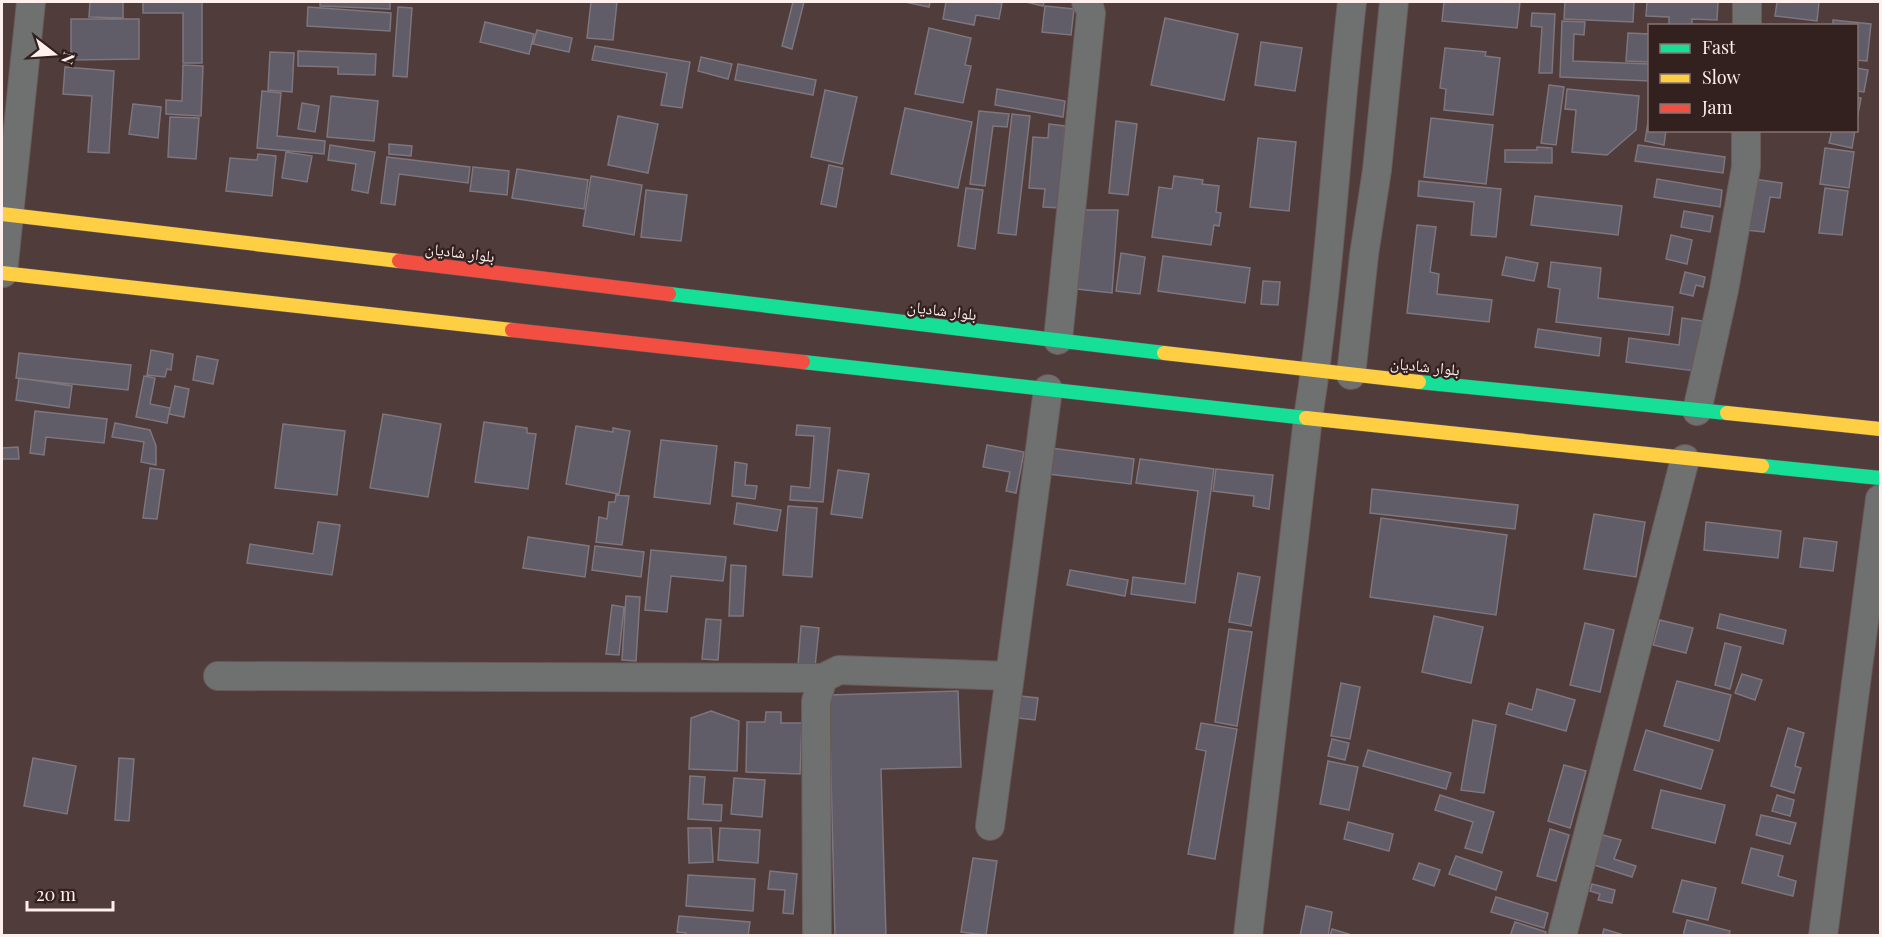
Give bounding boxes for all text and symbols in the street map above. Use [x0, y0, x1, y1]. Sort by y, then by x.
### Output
north arrow [24, 24, 84, 84]
legend [1648, 24, 1858, 132]
text: Fast [1702, 35, 1736, 59]
text: N [57, 50, 81, 68]
text: Slow [1702, 65, 1740, 89]
text: Jam [1701, 95, 1732, 119]
street label: بلوار شادیان [424, 237, 496, 267]
street label: بلوار شادیان [906, 295, 978, 325]
street label: بلوار شادیان [1389, 351, 1461, 381]
scale bar [27, 874, 112, 912]
text: 20 m [36, 882, 76, 906]

